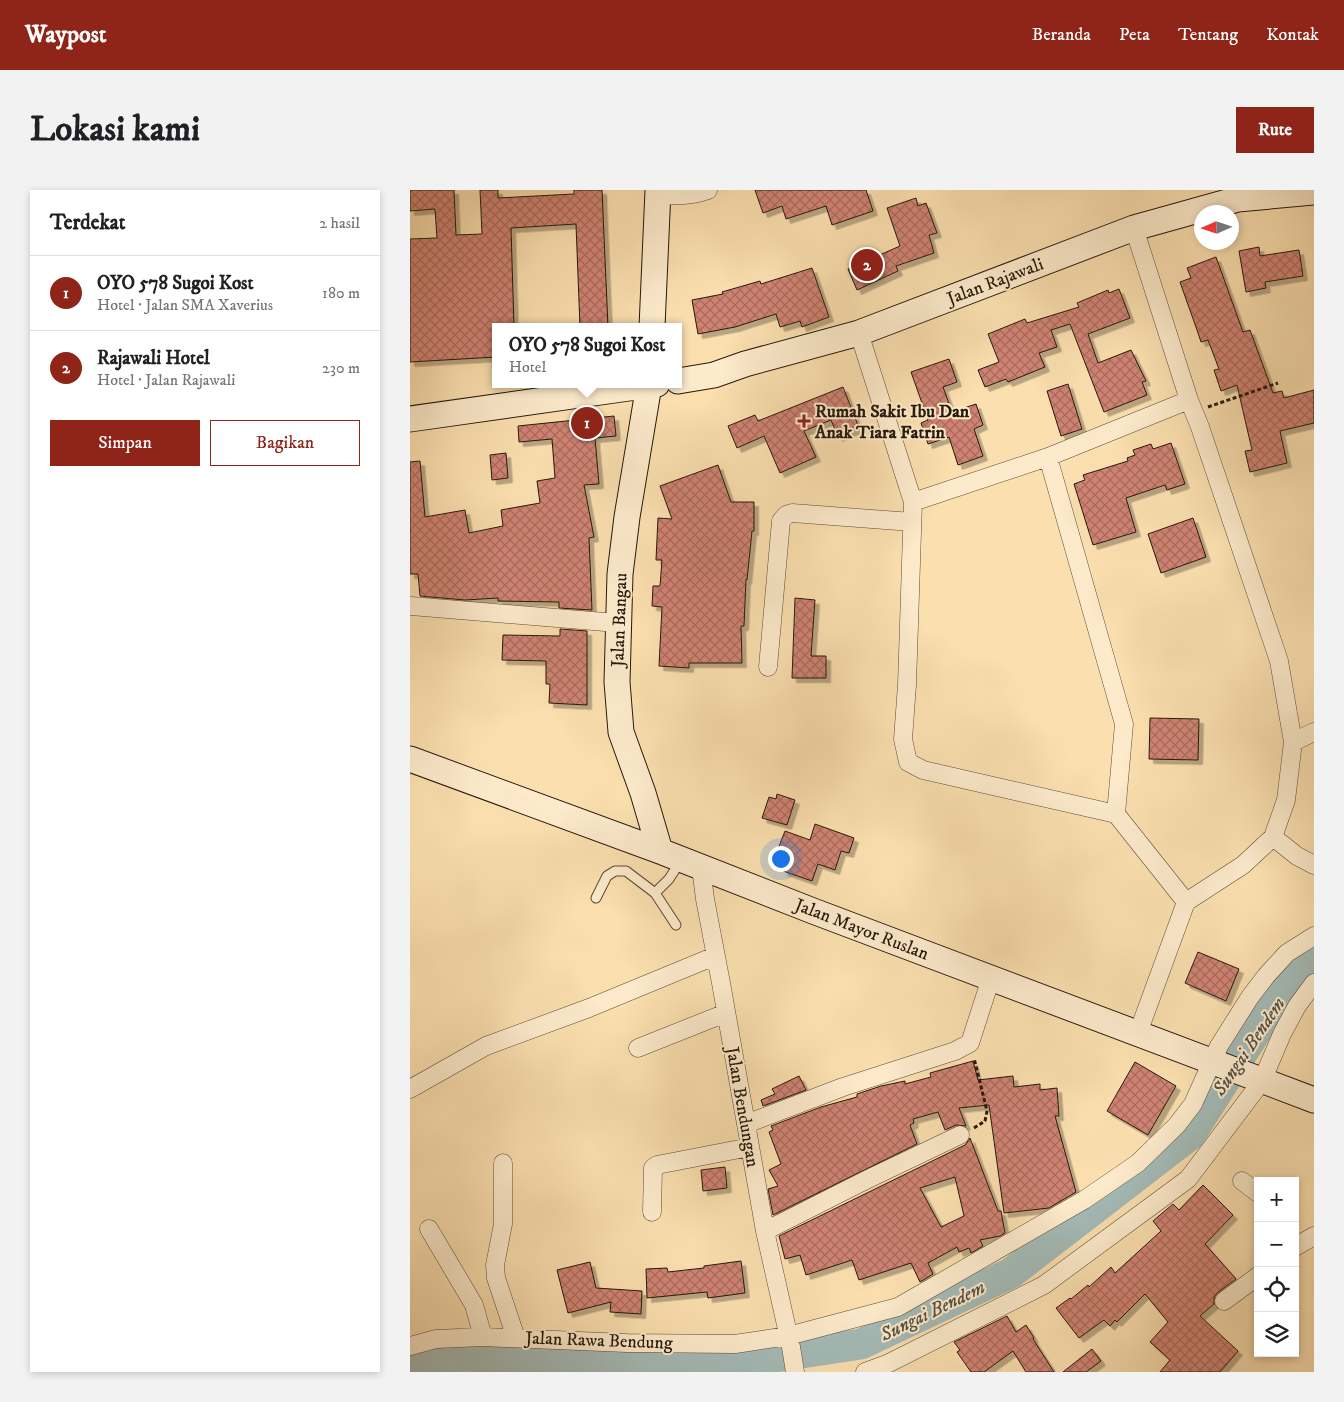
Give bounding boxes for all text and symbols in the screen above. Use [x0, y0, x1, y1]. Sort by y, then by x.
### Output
text: Waypost [25, 20, 106, 50]
text: Beranda [1032, 24, 1091, 46]
text: Peta [1119, 24, 1150, 46]
text: Tentang [1178, 24, 1238, 46]
text: Kontak [1266, 24, 1319, 46]
button: Rute [1236, 107, 1314, 153]
text: Lokasi kami [30, 108, 200, 152]
north arrow [1194, 205, 1239, 250]
text: Terdekat [50, 210, 125, 236]
text: 2 hasil [319, 213, 360, 233]
pin: 2 [851, 246, 883, 284]
street label: Jalan Rajawali [942, 253, 1047, 311]
text: OYO 578 Sugoi Kost [97, 272, 254, 295]
text: 1 [63, 283, 69, 303]
text: 180 m [322, 283, 360, 303]
text: Hotel · Jalan SMA Xaverius [97, 295, 273, 315]
popup [492, 323, 682, 388]
text: OYO 578 Sugoi Kost [509, 334, 665, 357]
text: Rajawali Hotel [97, 347, 210, 370]
text: Hotel [509, 357, 546, 377]
text: 2 [62, 358, 70, 378]
text: 230 m [322, 358, 360, 378]
text: Hotel · Jalan Rajawali [97, 370, 235, 390]
place label: Rumah Sakit Ibu Dan Anak Tiara Fatrin [814, 401, 970, 444]
pin: 1 [571, 404, 603, 442]
marker: Rumah Sakit Ibu Dan Anak Tiara Fatrin [797, 414, 811, 428]
button: Simpan [50, 420, 200, 466]
button: Bagikan [210, 420, 360, 466]
street label: Jalan Bangau [607, 572, 633, 670]
your location [768, 846, 794, 872]
street label: Jalan Mayor Ruslan [790, 894, 932, 966]
water label: Sungai Bendem [1207, 993, 1291, 1101]
street label: Jalan Bendungan [720, 1043, 764, 1170]
map controls [1254, 1177, 1299, 1357]
button: + [1254, 1177, 1299, 1222]
button: − [1254, 1222, 1299, 1267]
button: locate [1254, 1267, 1299, 1312]
water label: Sungai Bendem [876, 1276, 989, 1347]
button: layers [1254, 1312, 1299, 1357]
street label: Jalan Rawa Bendung [523, 1327, 673, 1355]

